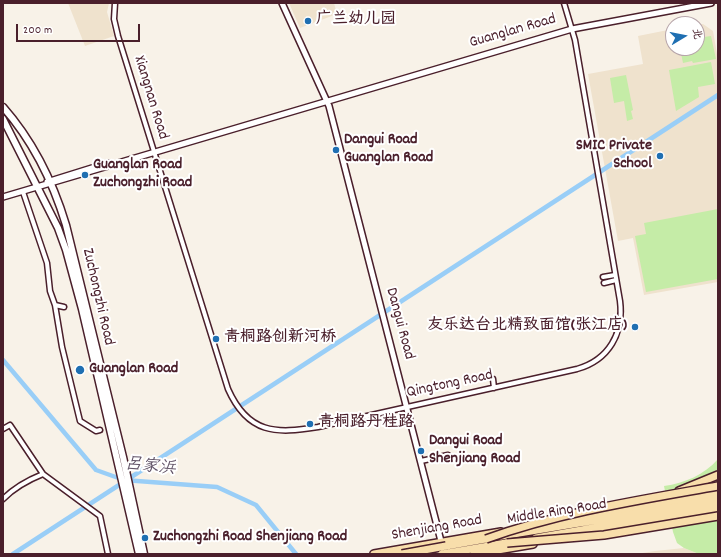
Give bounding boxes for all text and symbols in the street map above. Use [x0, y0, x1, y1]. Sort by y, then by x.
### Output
street label: Guanglan Road [467, 10, 559, 54]
place label: 广兰幼儿园 [316, 11, 396, 31]
scale bar [18, 16, 142, 42]
marker: 广兰幼儿园 [303, 16, 313, 26]
north arrow [665, 16, 705, 56]
text: 200 m [23, 22, 52, 39]
text: 北 [687, 27, 705, 41]
street label: Xiangnan Road [128, 54, 172, 142]
place label: Dangui Road Guanglan Road [344, 131, 433, 169]
place label: SMIC Private School [576, 137, 652, 175]
marker: Dangui Road Guanglan Road [331, 145, 341, 155]
marker: SMIC Private School [655, 151, 665, 161]
place label: Guanglan Road Zuchongzhi Road [93, 156, 192, 194]
marker: Guanglan Road Zuchongzhi Road [80, 170, 90, 180]
street label: Zuchongzhi Road [76, 247, 118, 347]
street label: Dangui Road [380, 286, 418, 362]
place label: 友乐达台北精致面馆(张江店) [427, 317, 627, 337]
marker: 友乐达台北精致面馆(张江店) [630, 322, 640, 332]
place label: 青桐路创新河桥 [224, 329, 336, 349]
marker: 青桐路创新河桥 [211, 334, 221, 344]
place label: Guanglan Road [89, 360, 178, 380]
marker: Guanglan Road [74, 364, 86, 376]
street label: Qingtong Road [405, 366, 495, 404]
place label: 青桐路丹桂路 [318, 414, 414, 434]
marker: 青桐路丹桂路 [305, 419, 315, 429]
place label: Dangui Road Shenjiang Road [429, 432, 520, 470]
marker: Dangui Road Shenjiang Road [416, 446, 426, 456]
water label: 吕家浜 [124, 455, 176, 481]
street label: Middle Ring Road [506, 496, 608, 530]
street label: Shenjiang Road [390, 512, 484, 546]
place label: Zuchongzhi Road Shenjiang Road [153, 528, 347, 548]
marker: Zuchongzhi Road Shenjiang Road [140, 533, 150, 543]

